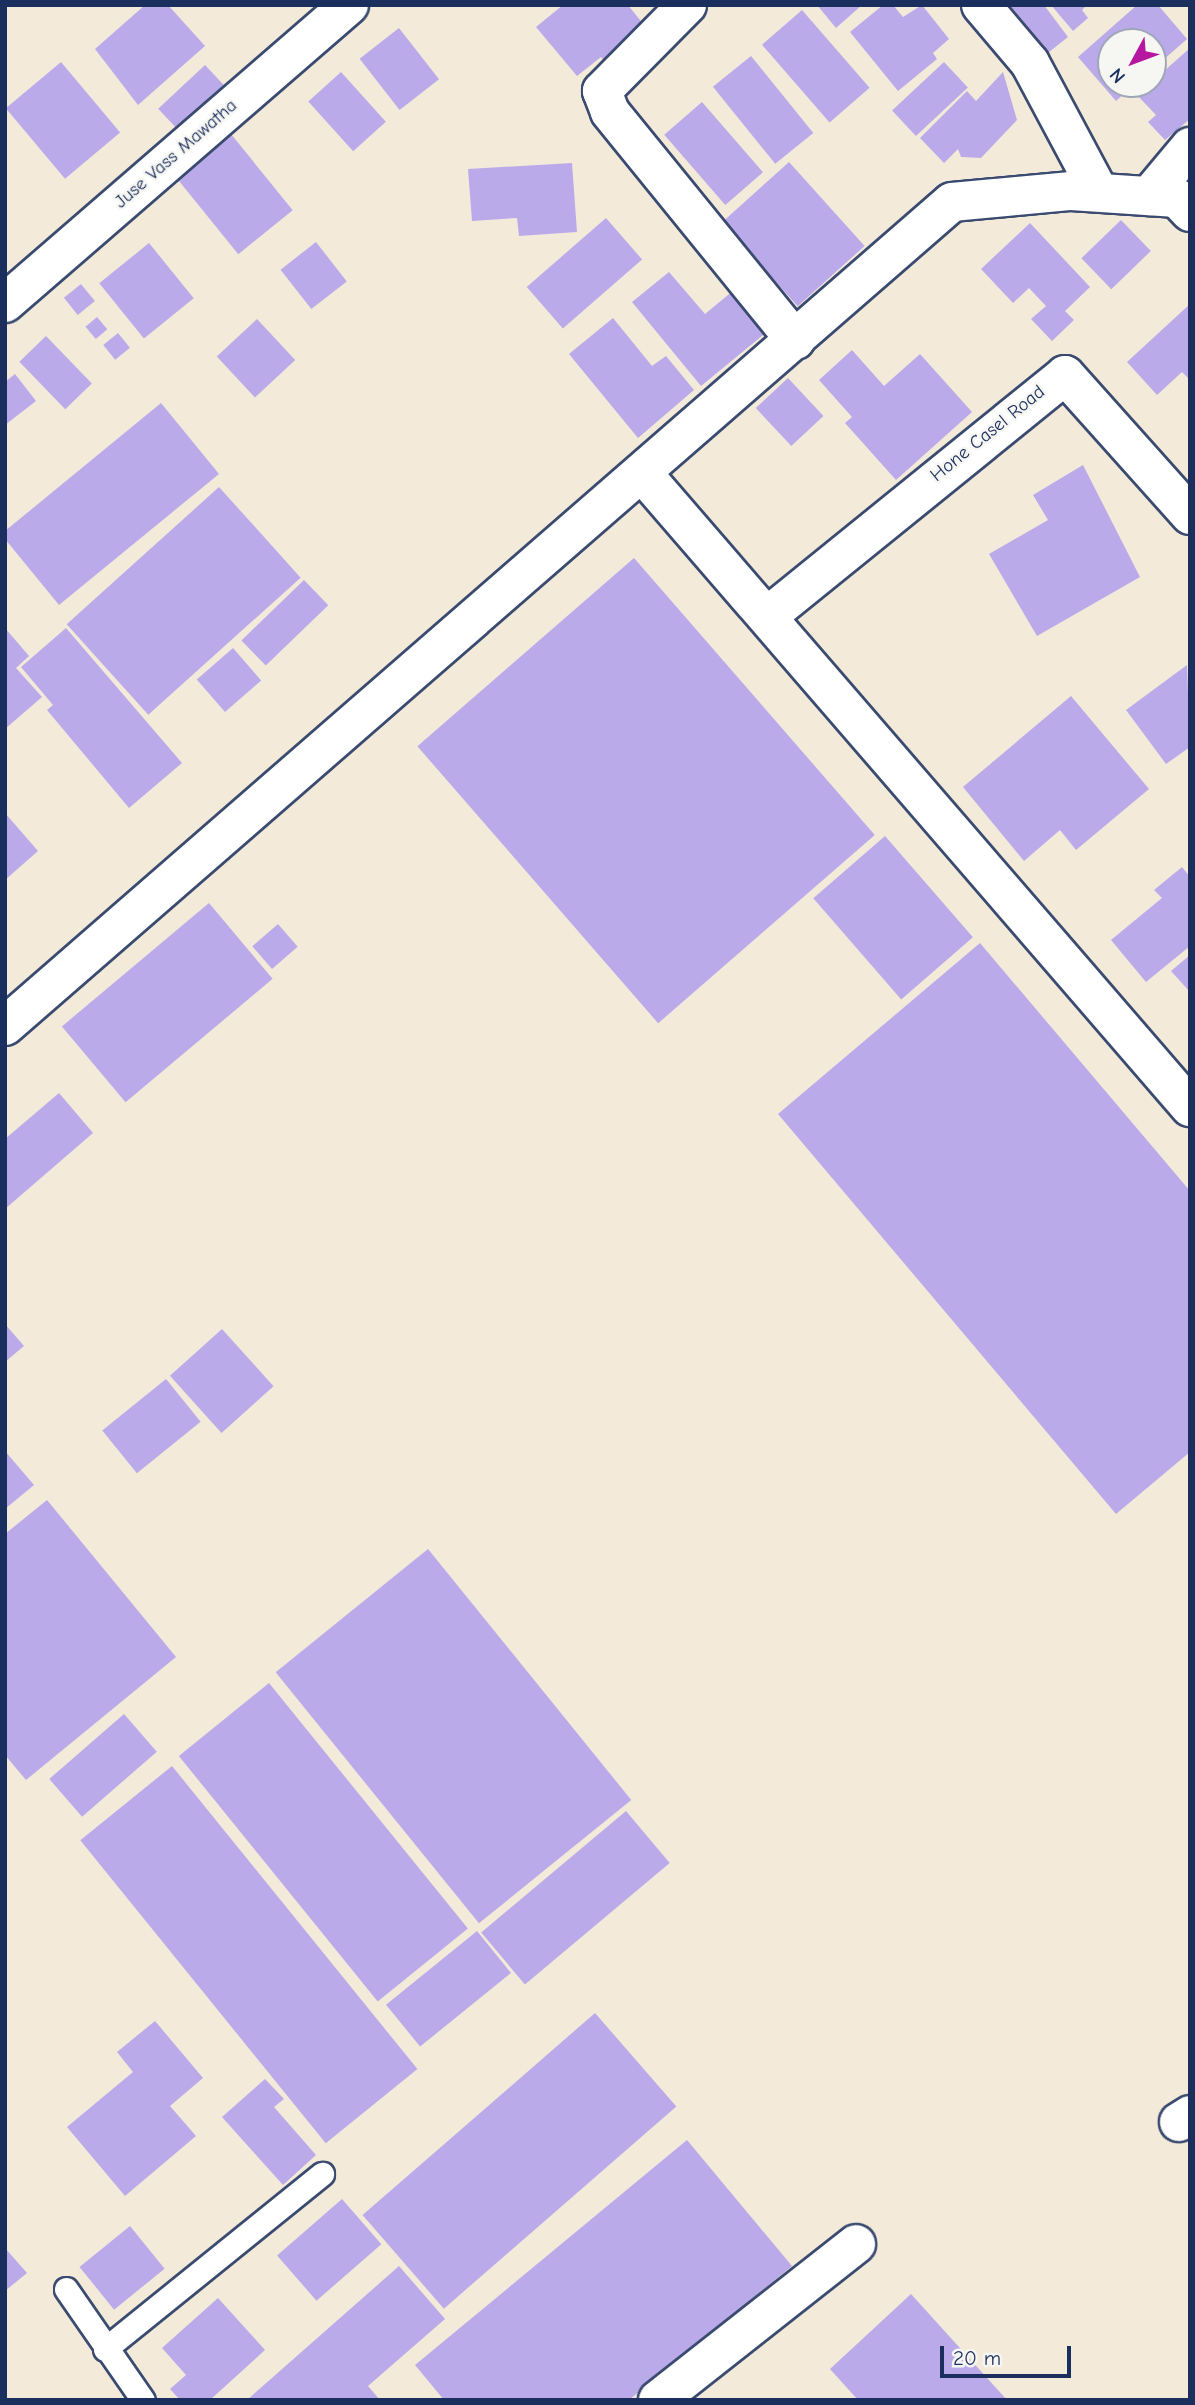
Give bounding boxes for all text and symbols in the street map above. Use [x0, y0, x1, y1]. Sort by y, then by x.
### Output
north arrow [1097, 28, 1167, 98]
text: N [1105, 64, 1130, 87]
street label: Juse Vass Mawatha [110, 95, 242, 213]
street label: Hone Casel Road [926, 381, 1050, 487]
scale bar [943, 2332, 1074, 2376]
text: 20 m [953, 2346, 1001, 2370]

